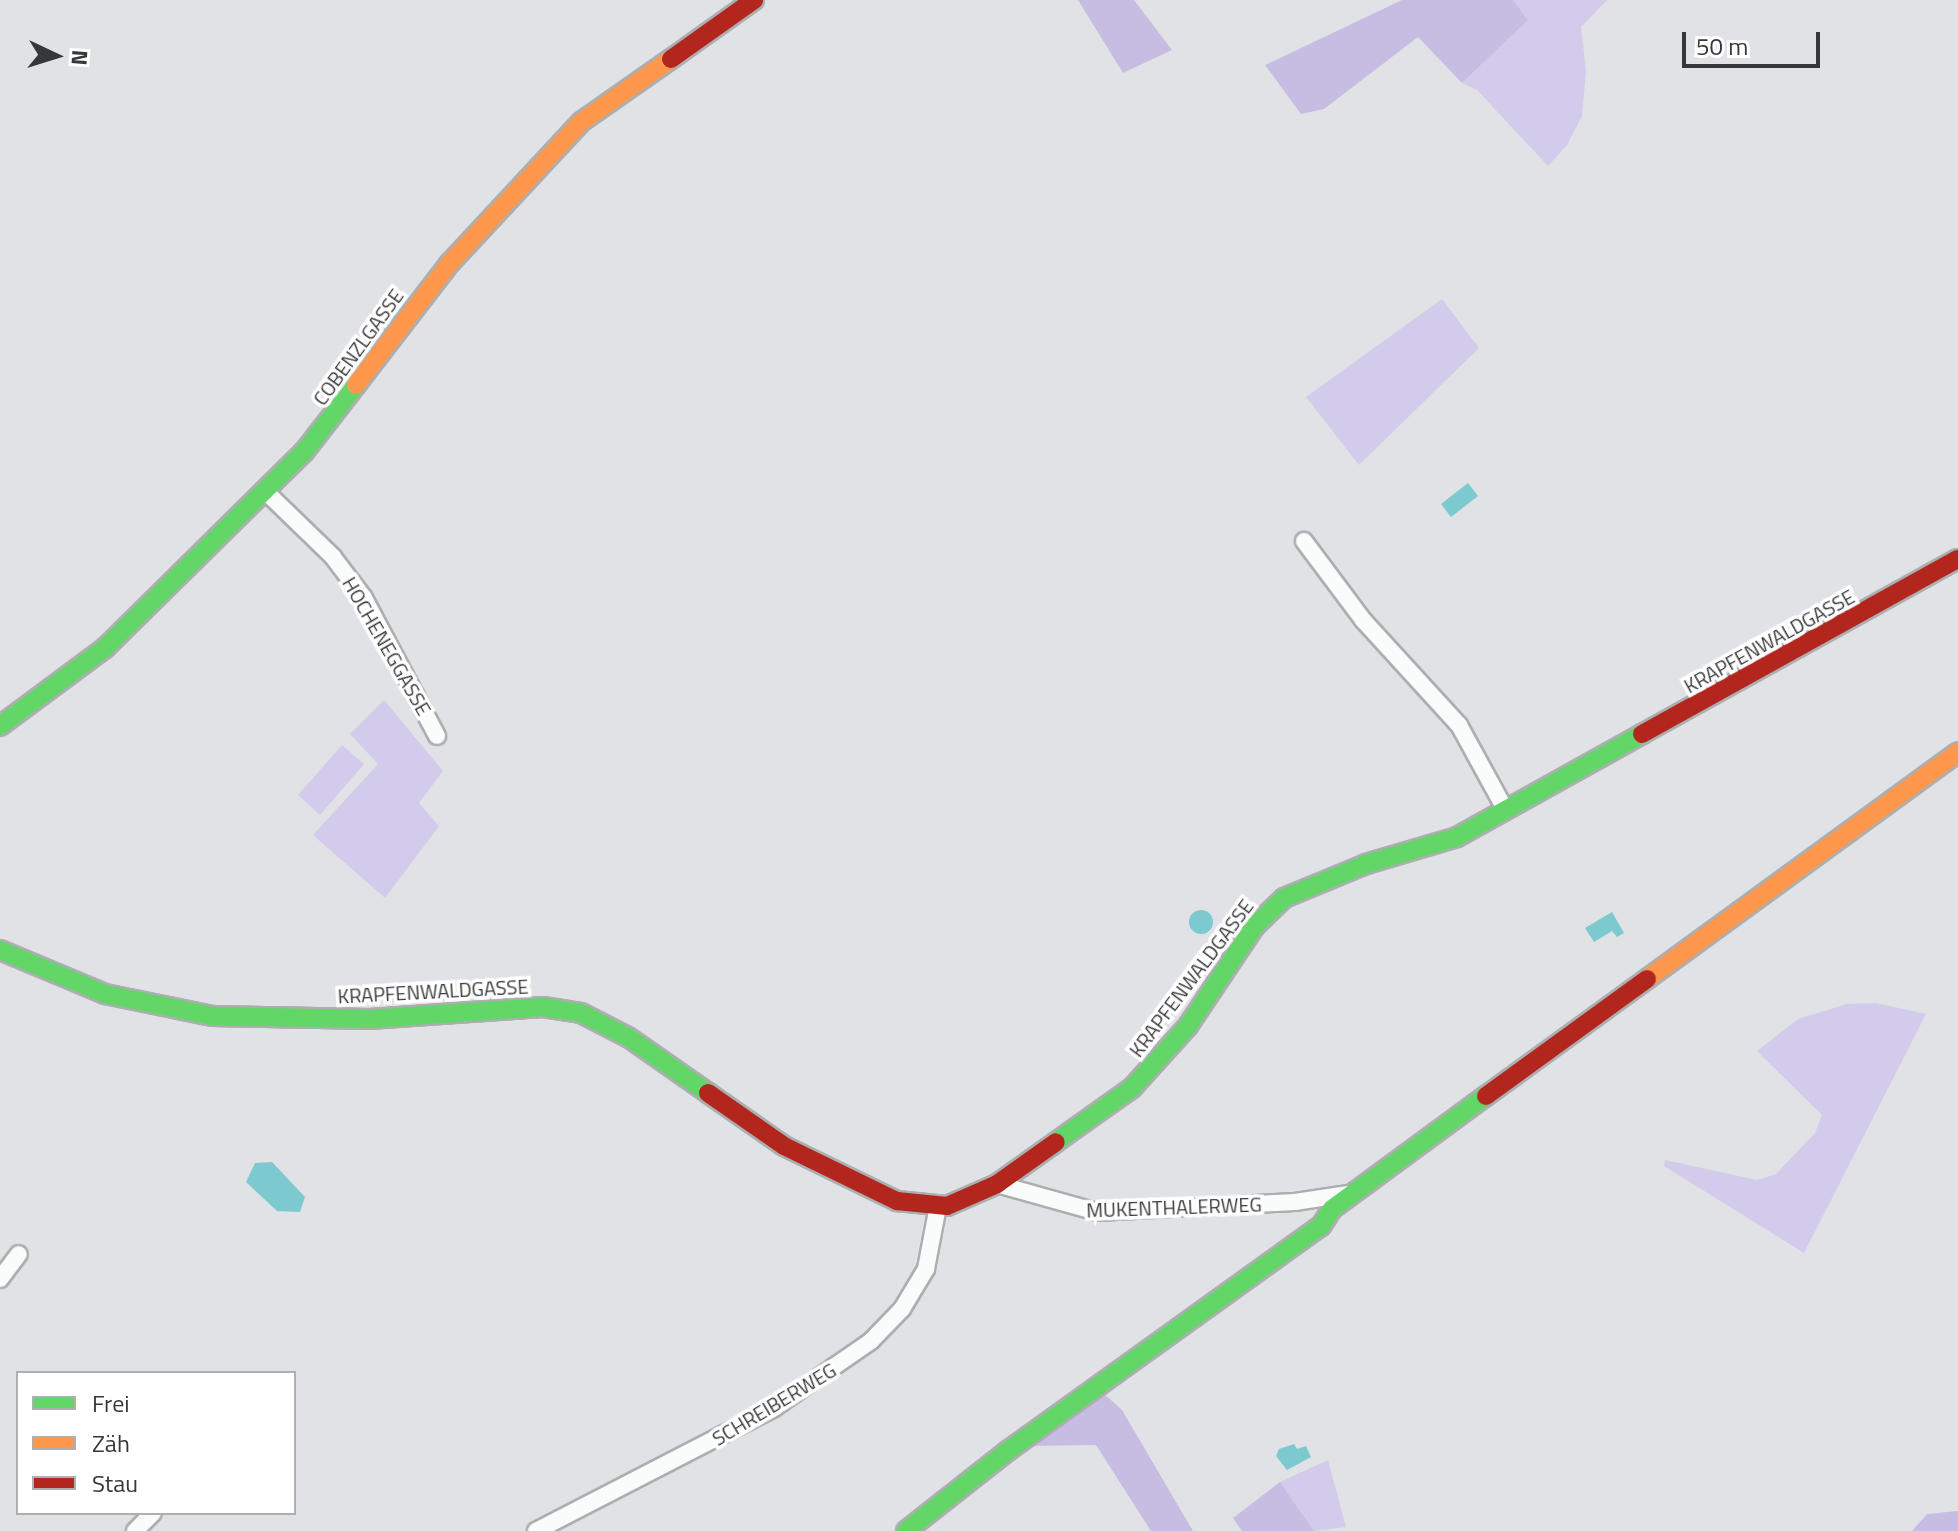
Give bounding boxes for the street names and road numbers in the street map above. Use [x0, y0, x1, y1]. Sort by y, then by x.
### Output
street label: COBENZLGASSE [308, 284, 408, 410]
street label: HOCHENEGGASSE [338, 573, 436, 719]
street label: KRAPFENWALDGASSE [1680, 584, 1858, 698]
street label: KRAPFENWALDGASSE [1124, 895, 1258, 1061]
street label: KRAPFENWALDGASSE [337, 974, 529, 1008]
street label: MUKENTHALERWEG [1086, 1192, 1262, 1222]
street label: SCHREIBERWEG [708, 1358, 840, 1450]

